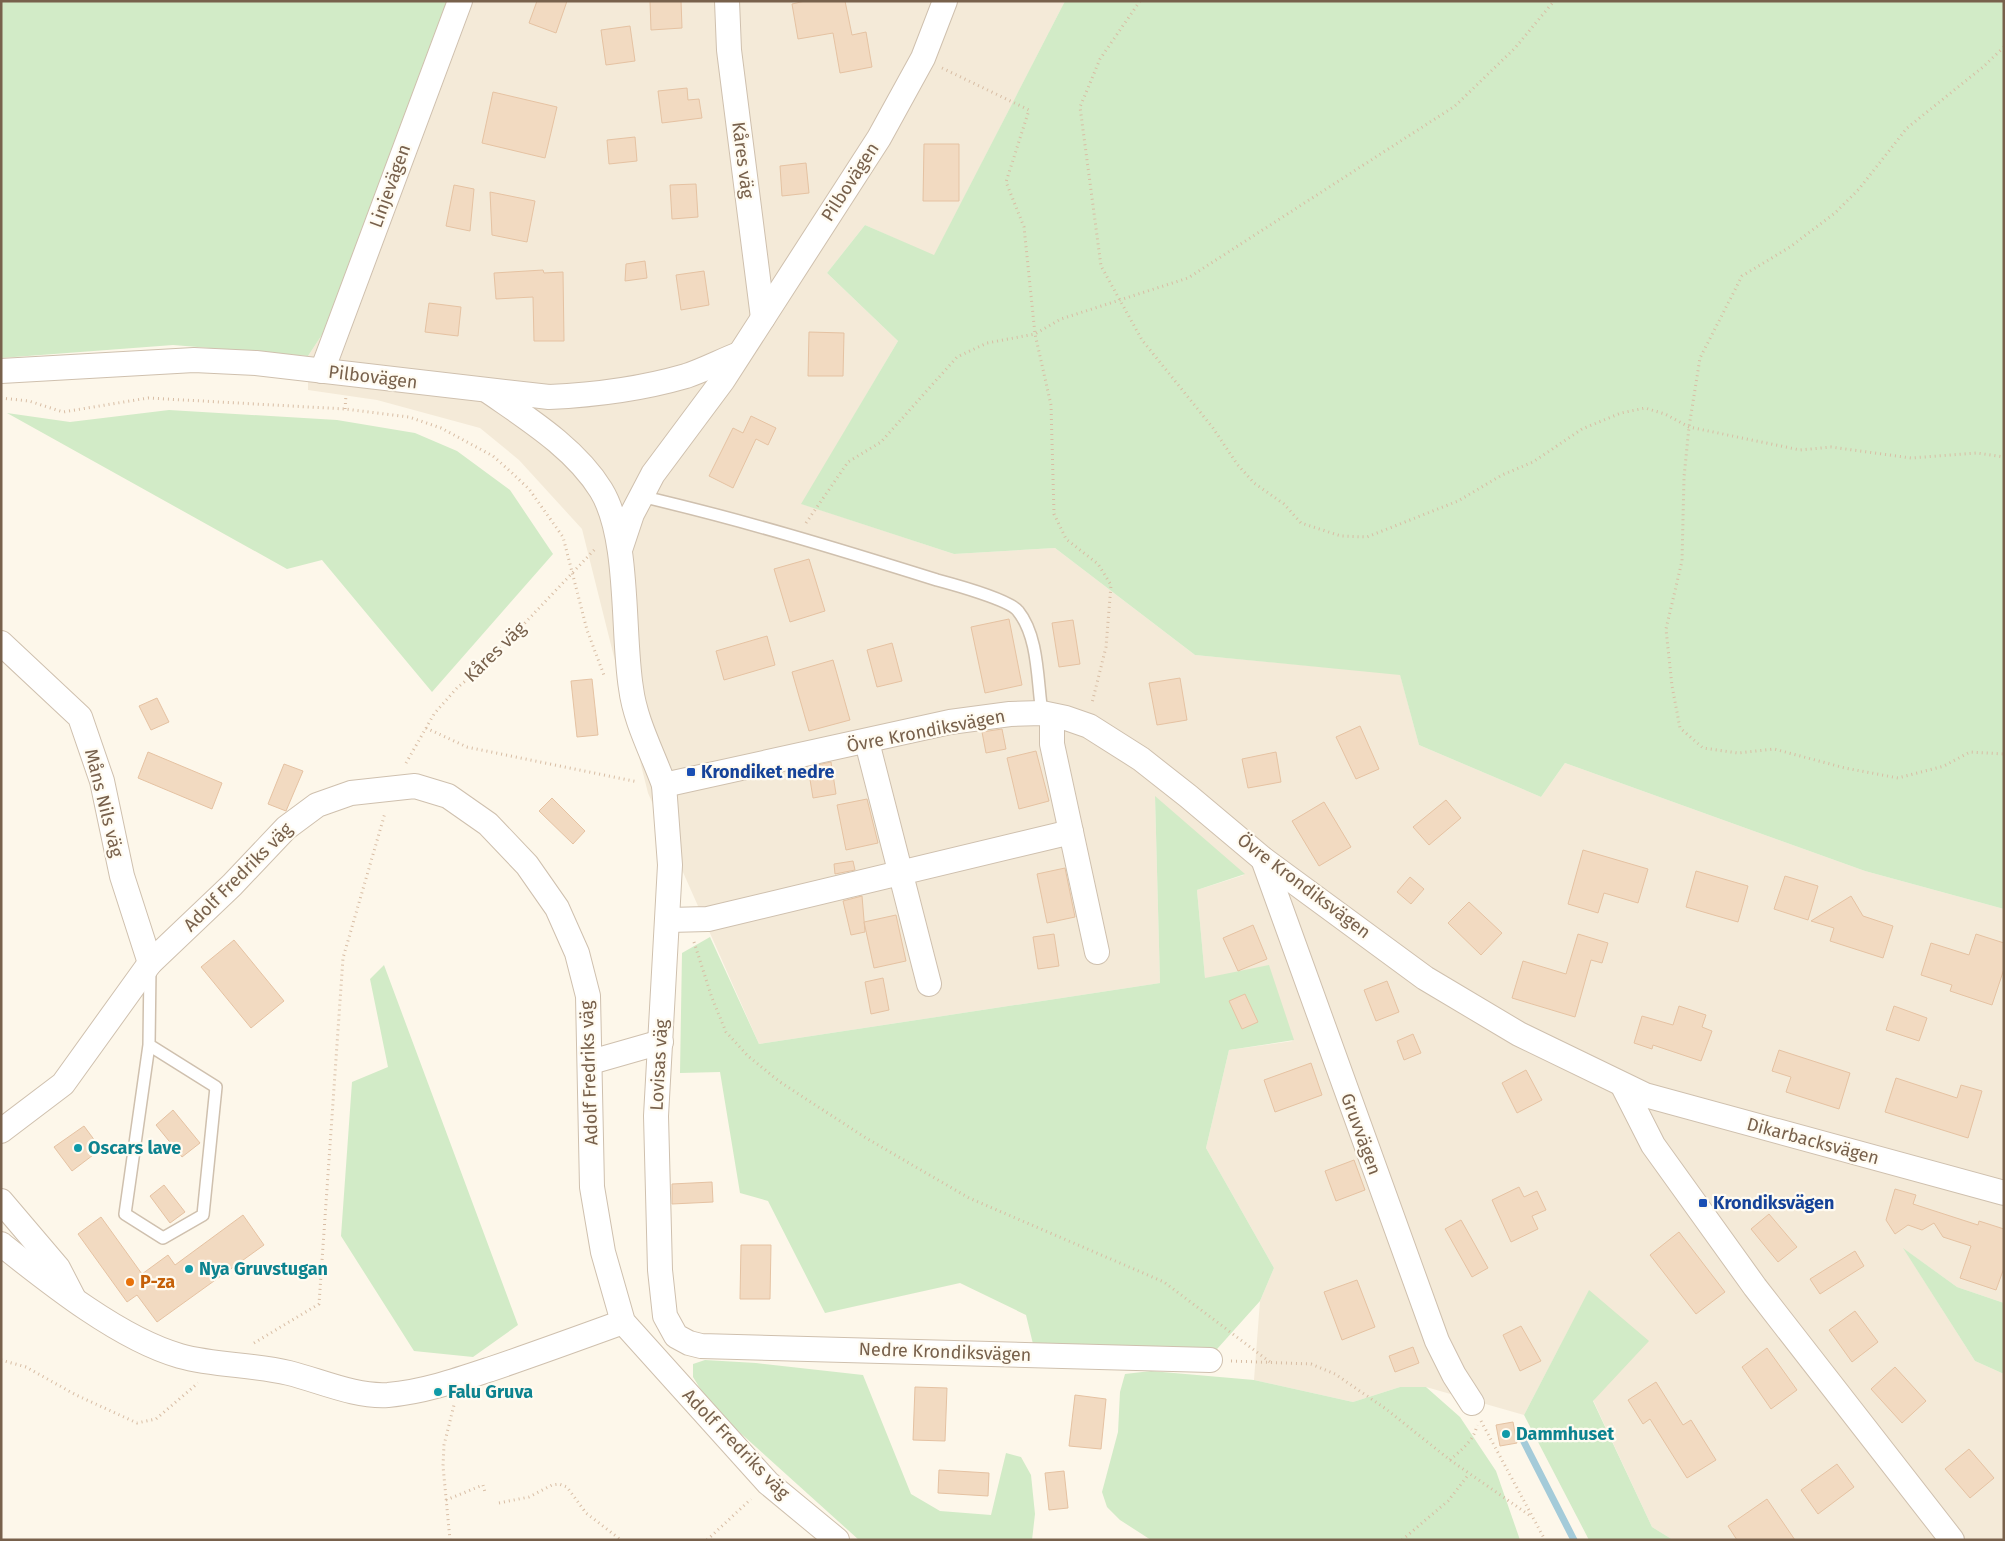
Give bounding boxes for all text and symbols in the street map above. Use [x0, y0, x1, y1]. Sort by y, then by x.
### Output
street label: Kåres väg [727, 120, 759, 200]
street label: Pilbovägen [816, 138, 884, 226]
street label: Linjevägen [365, 141, 415, 231]
street label: Pilbovägen [327, 361, 419, 393]
street label: Kåres väg [460, 617, 531, 687]
street label: Övre Krondiksvägen [845, 705, 1007, 757]
street label: Måns Nils väg [80, 747, 128, 860]
place label: Krondiket nedre [701, 761, 834, 783]
marker: Krondiket nedre [685, 766, 697, 778]
street label: Adolf Fredriks väg [179, 818, 297, 936]
street label: Övre Krondiksvägen [1233, 829, 1375, 943]
street label: Adolf Fredriks väg [575, 1000, 603, 1146]
street label: Lovisas väg [646, 1018, 672, 1111]
street label: Gruvvägen [1336, 1090, 1386, 1178]
street label: Dikarbacksvägen [1744, 1113, 1882, 1169]
place label: Oscars lave [88, 1137, 181, 1159]
marker: Oscars lave [72, 1142, 84, 1154]
place label: Krondiksvägen [1713, 1192, 1834, 1214]
marker: Krondiksvägen [1697, 1197, 1709, 1209]
place label: Nya Gruvstugan [199, 1258, 328, 1280]
marker: Nya Gruvstugan [183, 1263, 195, 1275]
place label: P-za [140, 1271, 175, 1293]
marker: P-za [124, 1276, 136, 1288]
street label: Nedre Krondiksvägen [858, 1338, 1032, 1366]
place label: Falu Gruva [448, 1381, 533, 1403]
street label: Adolf Fredriks väg [678, 1384, 795, 1504]
marker: Falu Gruva [432, 1386, 444, 1398]
place label: Dammhuset [1516, 1423, 1615, 1445]
marker: Dammhuset [1500, 1428, 1512, 1440]

